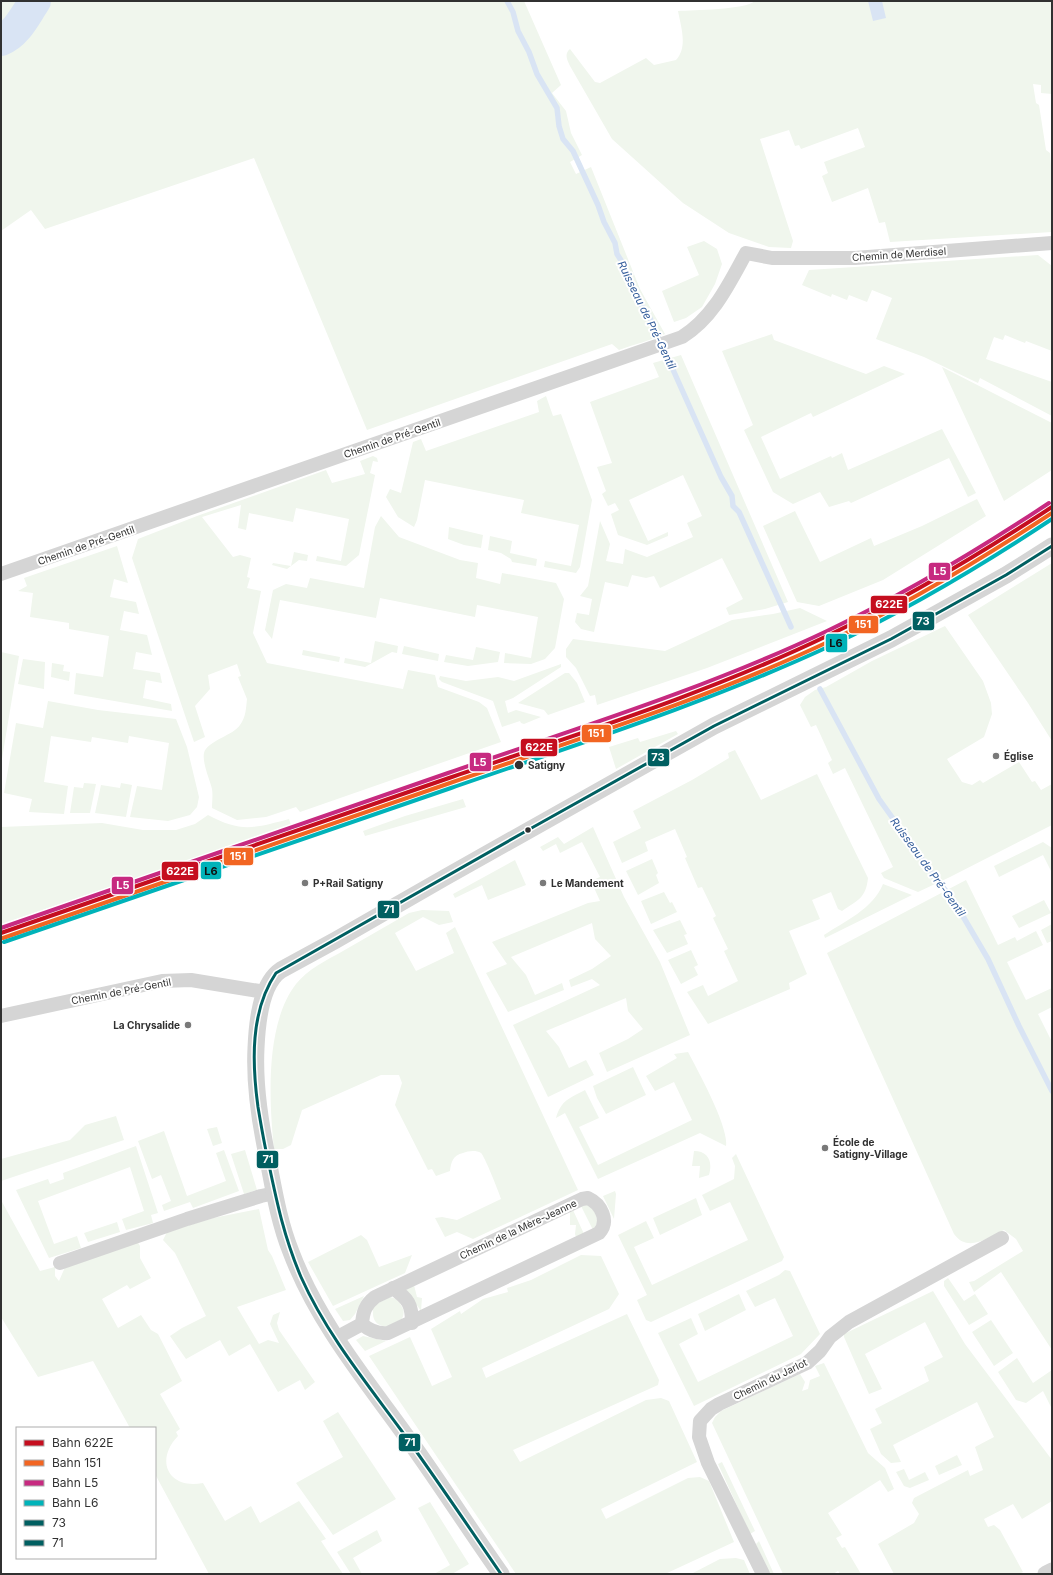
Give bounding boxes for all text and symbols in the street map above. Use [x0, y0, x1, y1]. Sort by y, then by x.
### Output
street label: Chemin de Merdisel [852, 245, 946, 263]
water label: Ruisseau de Pré-Gentil [615, 258, 680, 372]
street label: Chemin de Pré-Gentil [342, 416, 442, 460]
street label: Chemin de Pré-Gentil [36, 523, 136, 567]
line badge: L5 [928, 562, 951, 581]
text: L5 [933, 564, 947, 578]
line badge: 622E [870, 595, 908, 614]
text: 622E [875, 597, 903, 611]
line badge: 73 [912, 611, 935, 631]
text: 73 [916, 614, 930, 628]
line badge: 151 [848, 615, 879, 634]
text: 151 [855, 617, 872, 631]
line badge: L6 [825, 633, 848, 653]
text: L6 [829, 636, 843, 650]
line badge: 151 [581, 724, 612, 743]
text: 151 [588, 726, 605, 740]
line badge: 622E [520, 738, 558, 757]
text: 622E [525, 740, 553, 754]
line badge: 73 [647, 748, 670, 767]
place label: Église [1004, 749, 1033, 763]
text: 73 [651, 750, 665, 764]
marker: Église [991, 751, 1001, 761]
line badge: L5 [469, 752, 492, 772]
text: L5 [473, 755, 487, 769]
marker: Satigny [513, 759, 525, 771]
place label: Satigny [528, 759, 565, 772]
water label: Ruisseau de Pré-Gentil [887, 815, 969, 920]
unlabelled marker [523, 825, 533, 835]
line badge: 151 [223, 847, 254, 866]
text: 151 [230, 849, 247, 863]
line badge: 622E [161, 861, 199, 881]
line badge: L6 [200, 861, 222, 880]
text: 622E [166, 864, 194, 878]
text: L6 [204, 864, 218, 878]
line badge: L5 [111, 876, 134, 895]
place label: P+Rail Satigny [313, 877, 383, 890]
place label: Le Mandement [551, 877, 624, 889]
text: L5 [116, 878, 130, 892]
marker: P+Rail Satigny [300, 878, 310, 888]
marker: Le Mandement [538, 878, 548, 888]
line badge: 71 [377, 900, 400, 919]
text: 71 [383, 902, 395, 916]
street label: Chemin de Pré-Gentil [70, 975, 172, 1007]
place label: La Chrysalide [113, 1019, 180, 1032]
marker: La Chrysalide [183, 1020, 193, 1030]
place label: École de Satigny-Village [833, 1135, 908, 1161]
marker: École de Satigny-Village [820, 1143, 830, 1153]
line badge: 71 [256, 1150, 279, 1169]
text: 71 [262, 1152, 274, 1166]
street label: Chemin de la Mère-Jeanne [458, 1196, 579, 1261]
street label: Chemin du Jarlot [731, 1356, 810, 1402]
legend [16, 1427, 156, 1559]
line badge: 71 [398, 1433, 421, 1452]
text: Bahn 622E [52, 1435, 113, 1450]
text: 71 [404, 1435, 416, 1449]
text: Bahn 151 [52, 1455, 101, 1470]
text: Bahn L5 [52, 1475, 98, 1490]
text: Bahn L6 [52, 1495, 98, 1510]
text: 73 [52, 1515, 66, 1530]
text: 71 [52, 1535, 64, 1550]

